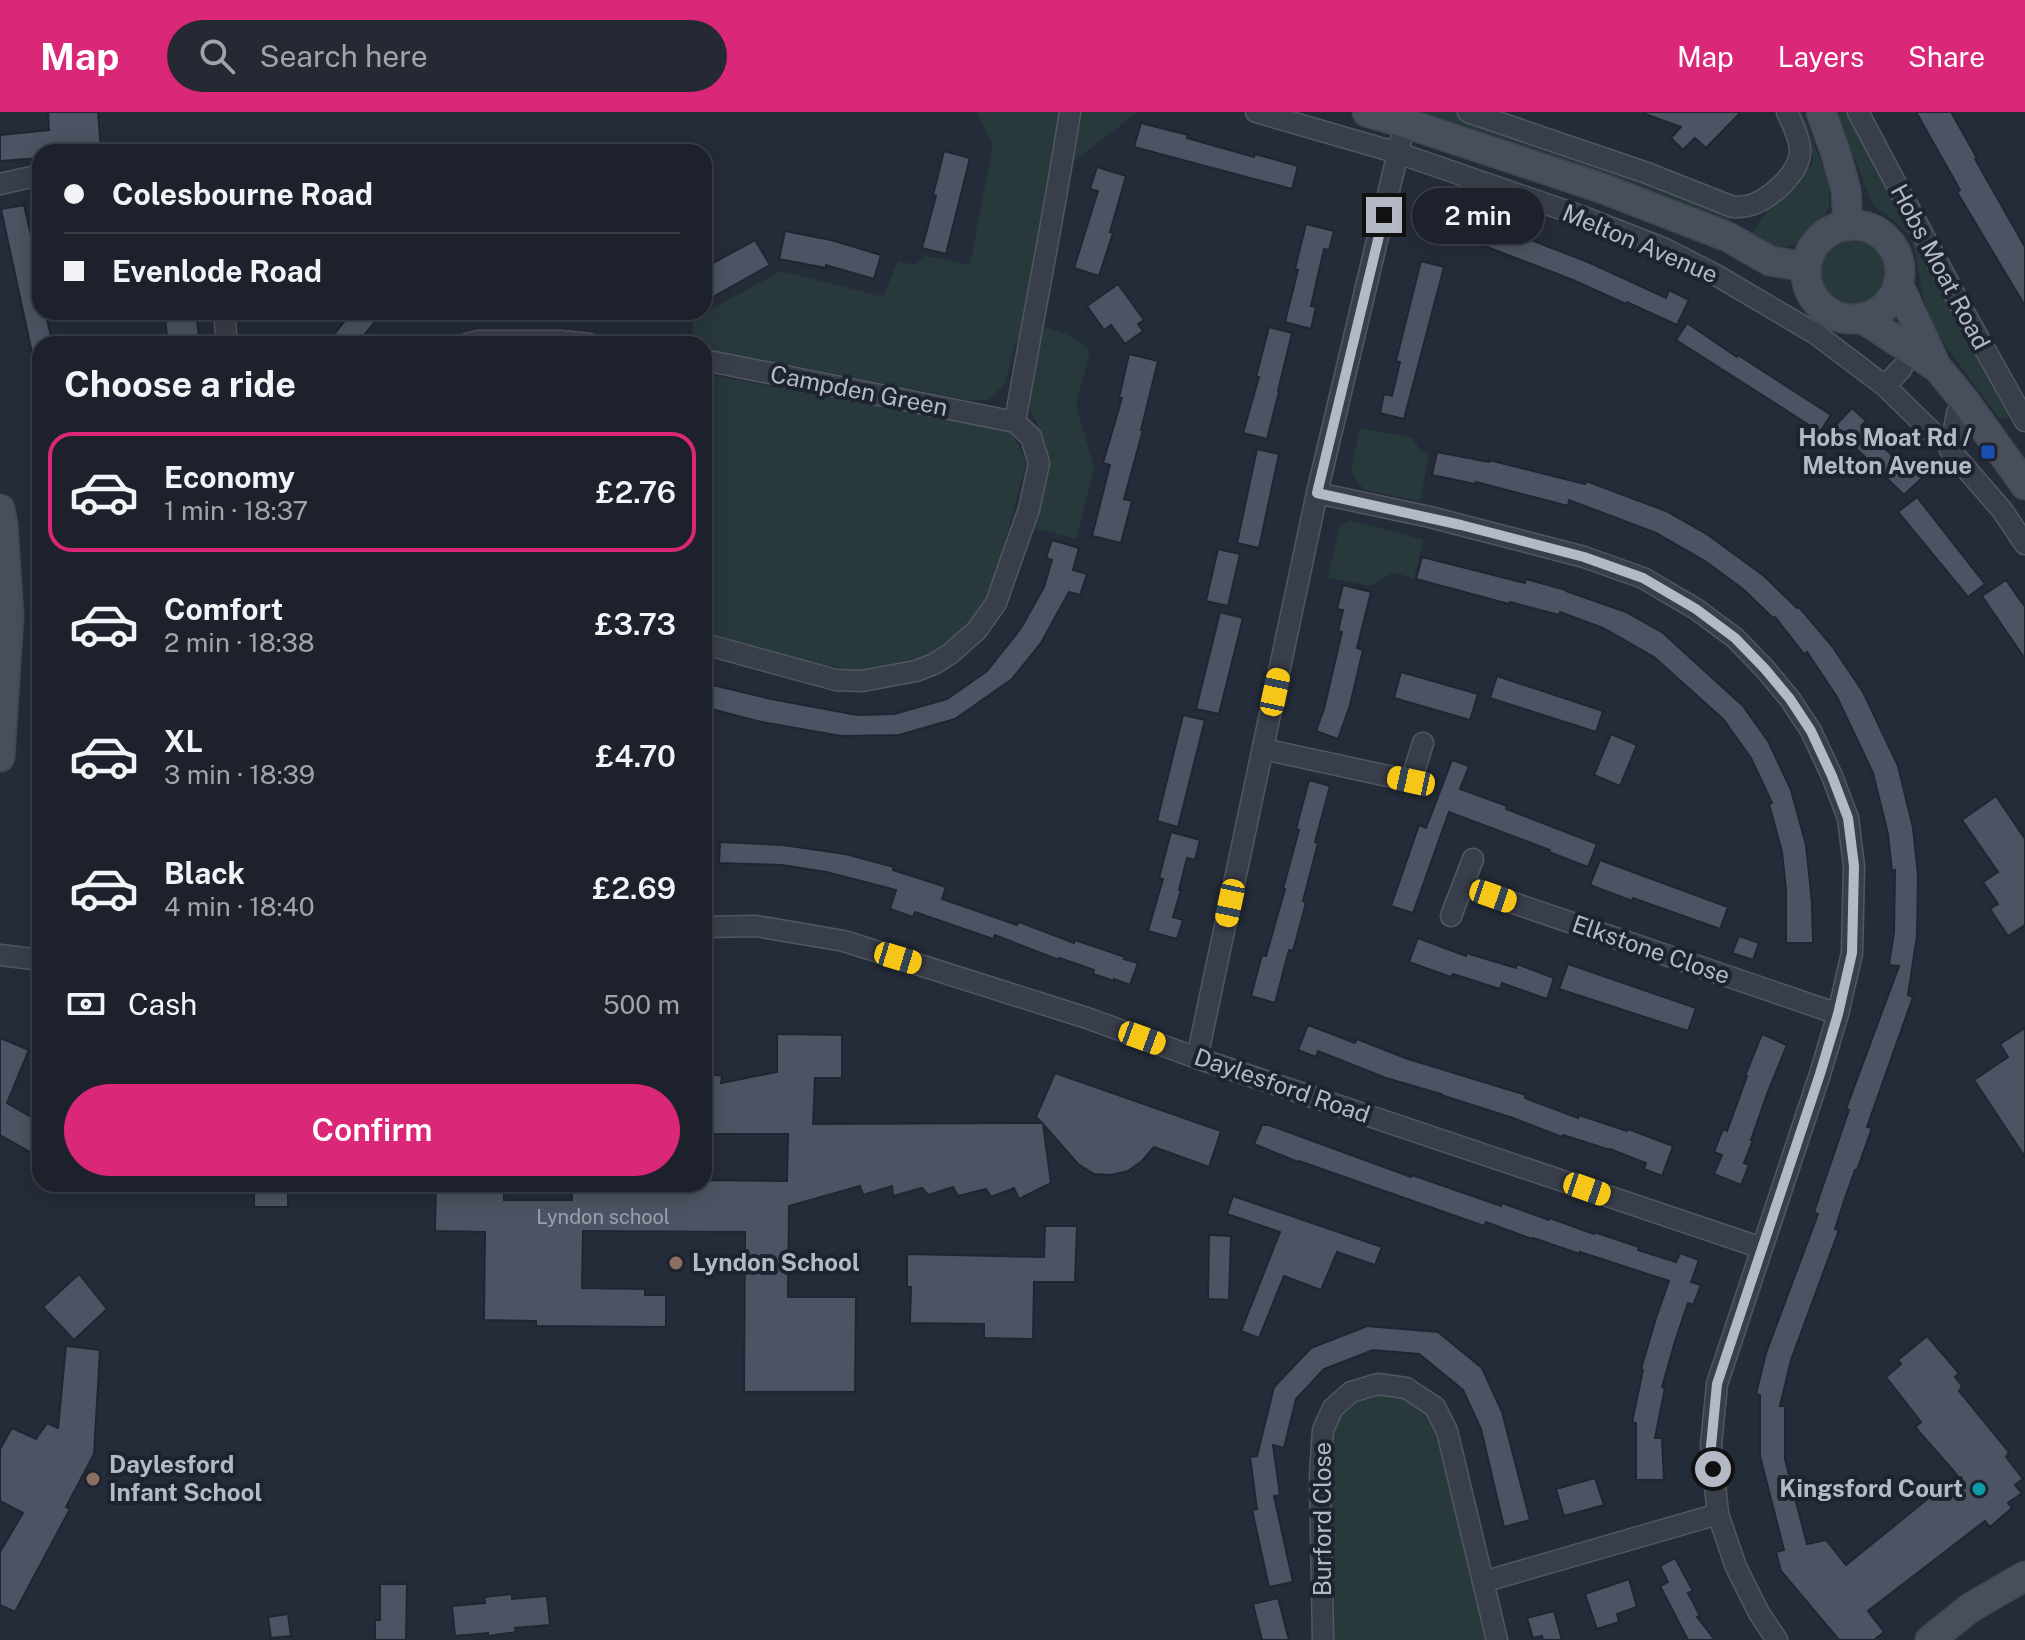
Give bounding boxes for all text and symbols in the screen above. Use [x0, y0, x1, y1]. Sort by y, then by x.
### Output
search box [167, 20, 727, 92]
text: Map [40, 34, 119, 79]
icon: search [195, 34, 239, 78]
text: Search here [259, 38, 428, 74]
text: Map [1677, 40, 1734, 73]
text: Layers [1778, 40, 1864, 73]
text: Share [1908, 40, 1985, 73]
text: Colesbourne Road [112, 176, 373, 212]
street label: Hobs Moat Road [1886, 179, 1996, 354]
callout: 2 min [1412, 187, 1544, 243]
route end [1366, 197, 1402, 233]
street label: Melton Avenue [1559, 198, 1722, 288]
text: 2 min [1444, 200, 1512, 231]
text: Evenlode Road [112, 253, 322, 289]
street label: Campden Green [768, 359, 950, 421]
text: Choose a ride [64, 363, 296, 405]
place label: Hobs Moat Rd / Melton Avenue [1798, 423, 1972, 479]
marker: Hobs Moat Rd / Melton Avenue [1979, 443, 1997, 461]
icon: car [68, 456, 140, 528]
text: Economy [164, 459, 295, 495]
text: £2.76 [596, 474, 676, 510]
text: 1 min · 18:37 [164, 495, 308, 526]
icon: car [68, 588, 140, 660]
text: Comfort [164, 591, 283, 627]
text: £3.73 [595, 606, 676, 642]
text: 2 min · 18:38 [164, 627, 315, 658]
car [1258, 666, 1292, 718]
icon: car [68, 720, 140, 792]
text: XL [164, 723, 203, 759]
text: £4.70 [595, 738, 676, 774]
text: 3 min · 18:39 [164, 759, 315, 790]
car [1385, 764, 1437, 798]
icon: car [68, 852, 140, 924]
text: Black [164, 855, 245, 891]
text: £2.69 [593, 870, 676, 906]
car [1213, 877, 1247, 929]
car [1466, 877, 1520, 915]
text: 4 min · 18:40 [164, 891, 315, 922]
street label: Elkstone Close [1569, 909, 1734, 989]
car [872, 940, 924, 976]
icon: cash [64, 982, 108, 1026]
text: Cash [128, 986, 197, 1022]
text: 500 m [603, 989, 680, 1020]
car [1115, 1019, 1169, 1057]
street label: Daylesford Road [1191, 1042, 1374, 1128]
button: Confirm [64, 1084, 680, 1176]
car [1560, 1170, 1614, 1208]
house number: Lyndon school [536, 1205, 670, 1229]
place label: Lyndon School [692, 1248, 860, 1276]
marker: Lyndon School [667, 1254, 685, 1272]
street label: Burford Close [1308, 1442, 1336, 1596]
place label: Daylesford Infant School [109, 1450, 262, 1506]
route start [1695, 1451, 1731, 1487]
marker: Daylesford Infant School [84, 1470, 102, 1488]
place label: Kingsford Court [1779, 1474, 1963, 1502]
marker: Kingsford Court [1970, 1480, 1988, 1498]

